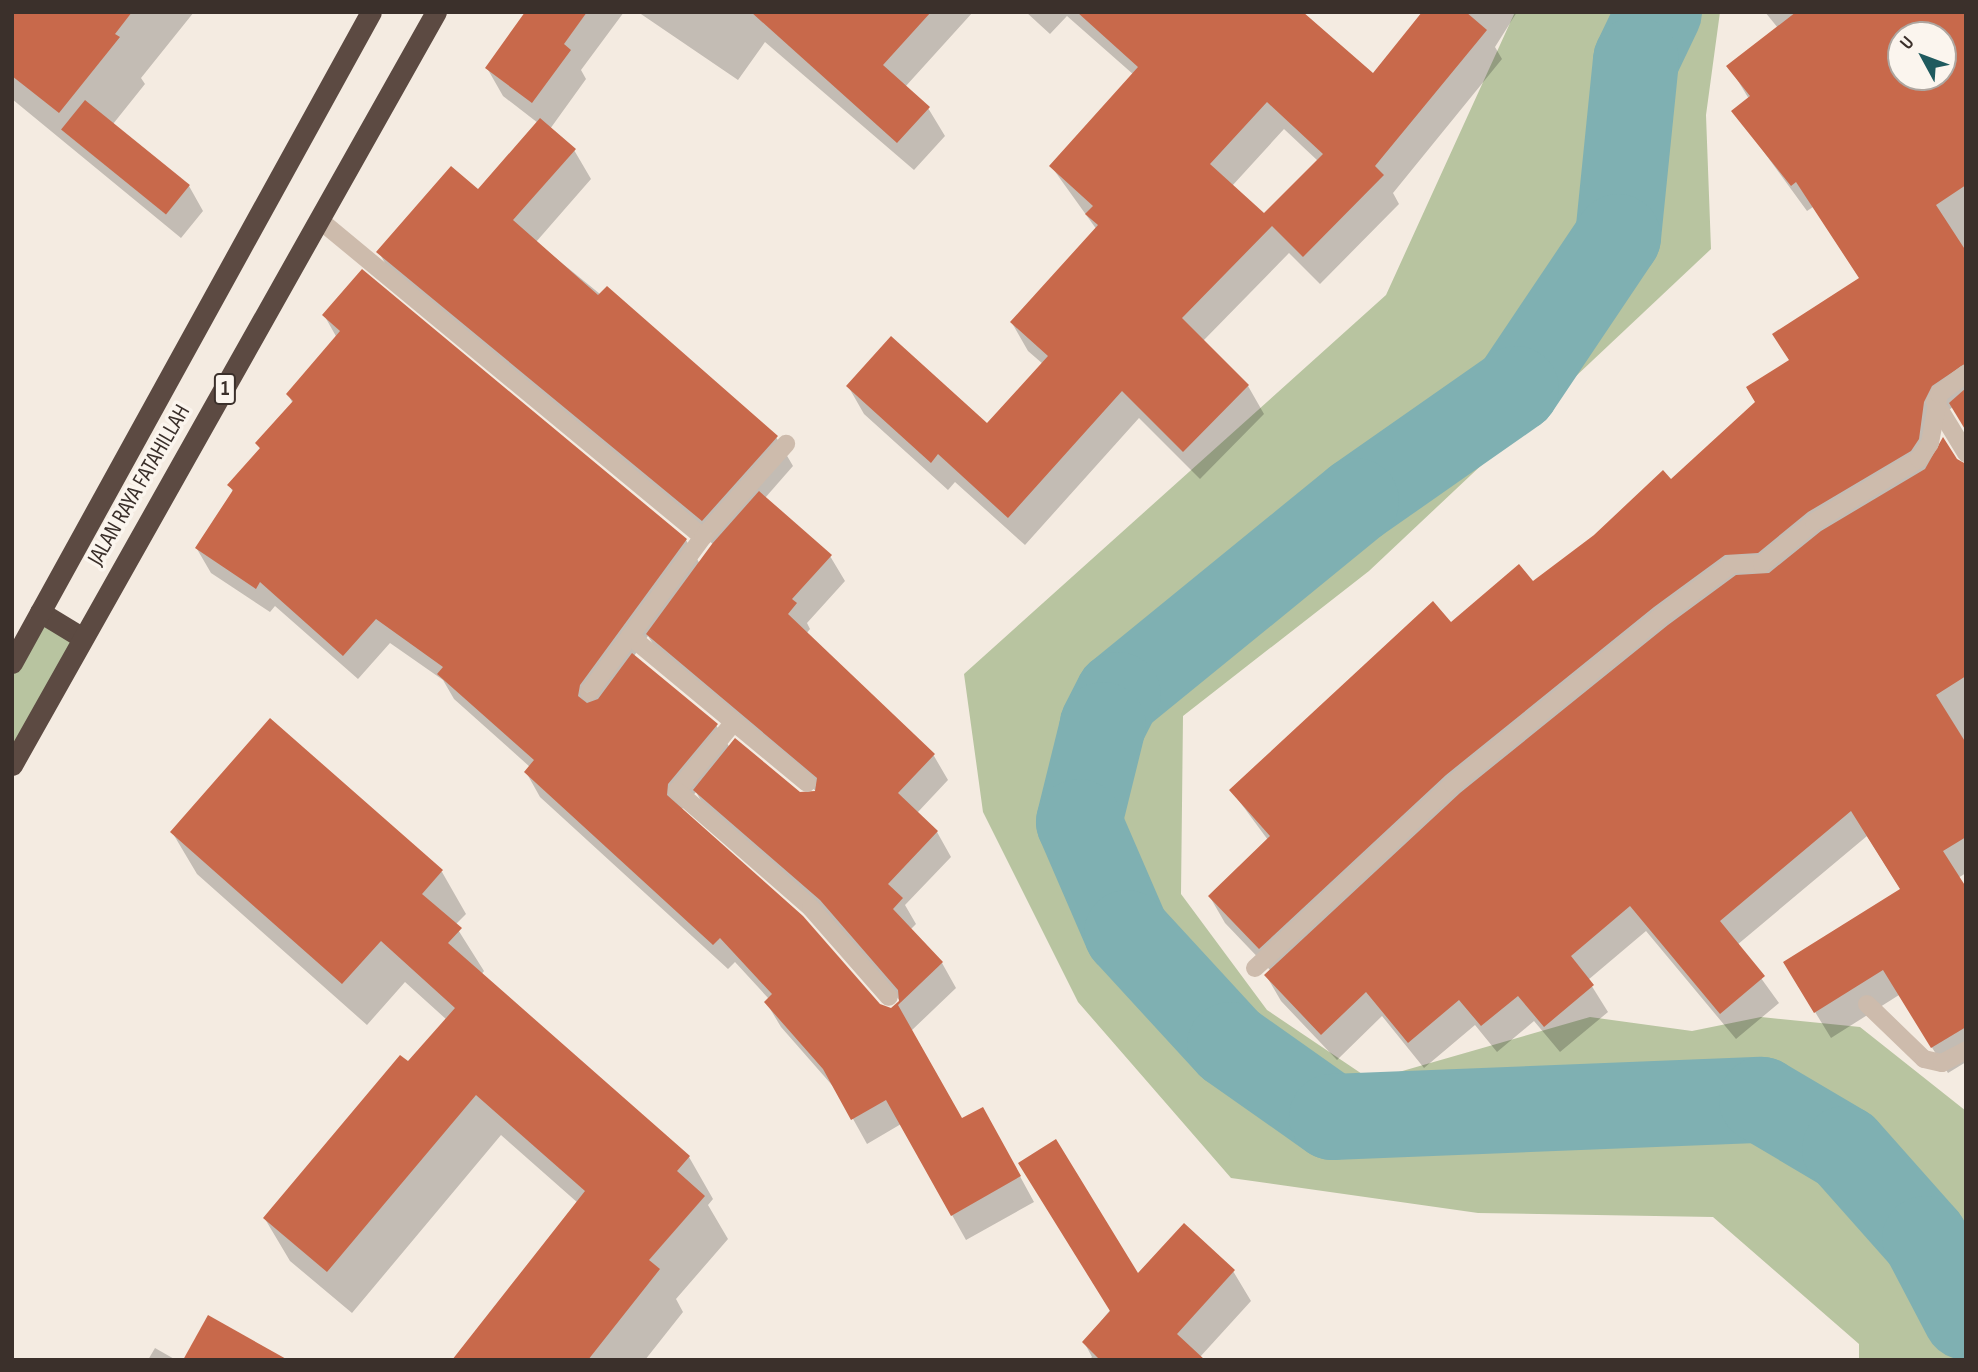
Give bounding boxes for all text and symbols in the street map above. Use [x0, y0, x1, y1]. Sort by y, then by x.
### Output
north arrow [1887, 21, 1957, 91]
text: U [1895, 32, 1919, 54]
road number: 1 [213, 372, 237, 406]
street label: JALAN RAYA FATAHILLAH [82, 400, 196, 570]

